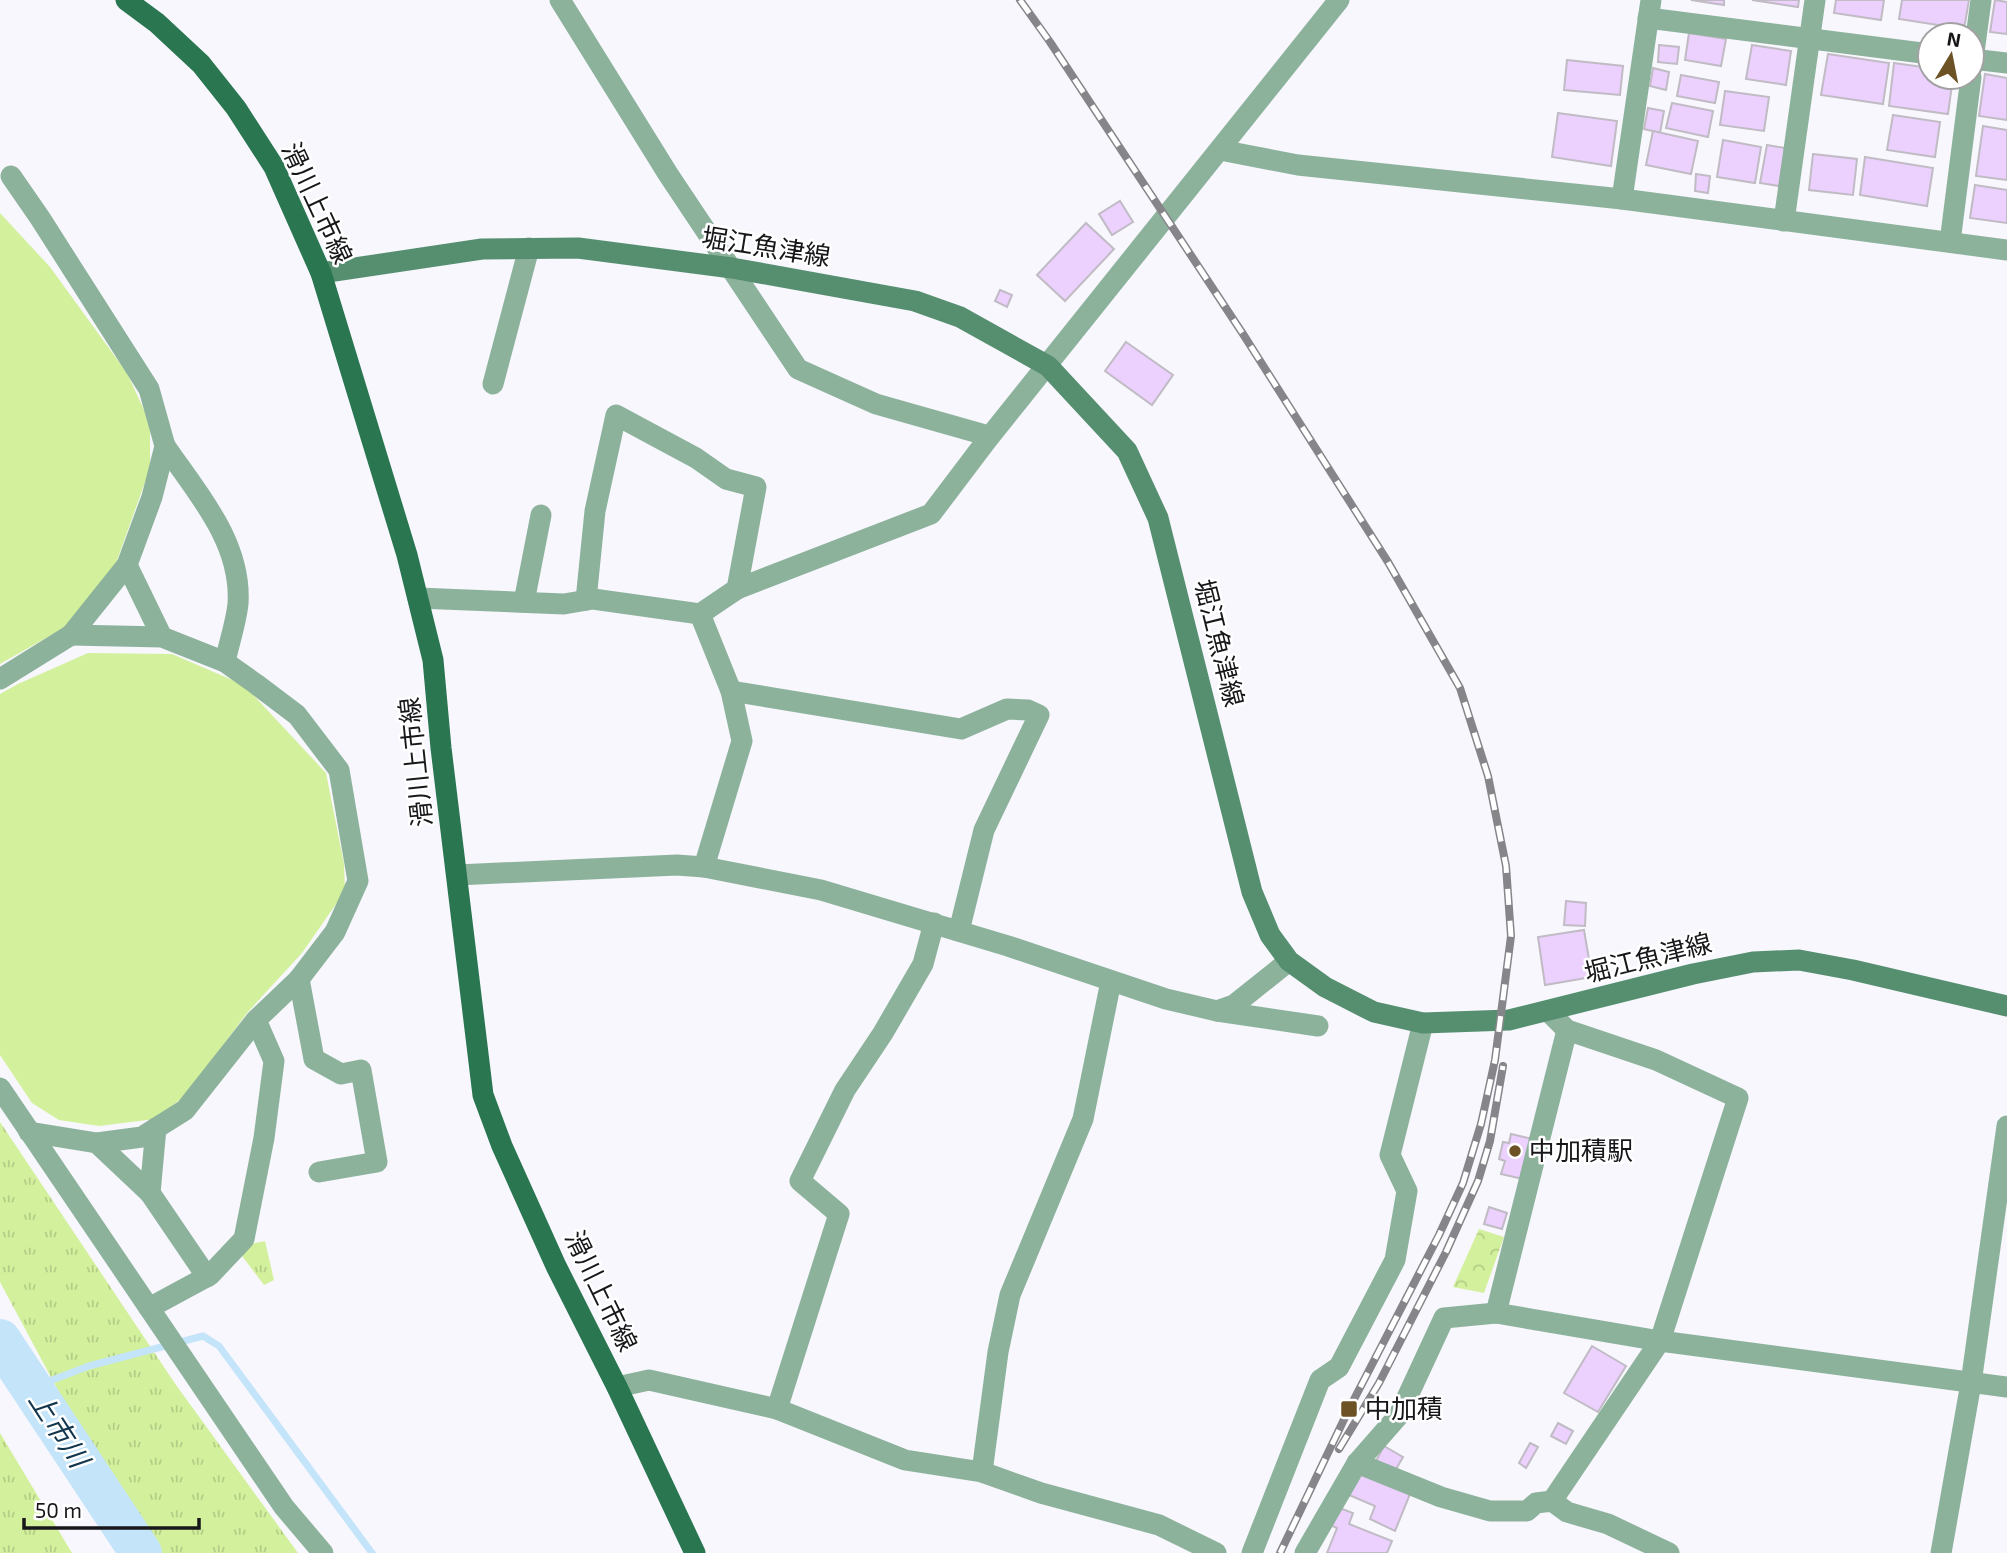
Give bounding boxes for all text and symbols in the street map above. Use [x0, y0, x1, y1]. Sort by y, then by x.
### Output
north arrow [1916, 21, 1986, 91]
text: N [1945, 26, 1963, 51]
street label: 滑川上市線 [277, 137, 360, 268]
street label: 堀江魚津線 [700, 220, 833, 271]
street label: 堀江魚津線 [1190, 576, 1251, 709]
street label: 滑川上市線 [392, 696, 437, 828]
street label: 堀江魚津線 [1581, 926, 1714, 987]
place label: 中加積駅 [1529, 1134, 1633, 1165]
marker: 中加積駅 [1507, 1143, 1523, 1159]
street label: 滑川上市線 [560, 1225, 645, 1356]
water label: 上市川 [23, 1384, 99, 1475]
place label: 中加積 [1365, 1392, 1443, 1423]
marker: 中加積 [1339, 1399, 1359, 1419]
scale bar [24, 1486, 200, 1530]
text: 50 m [35, 1497, 82, 1522]

